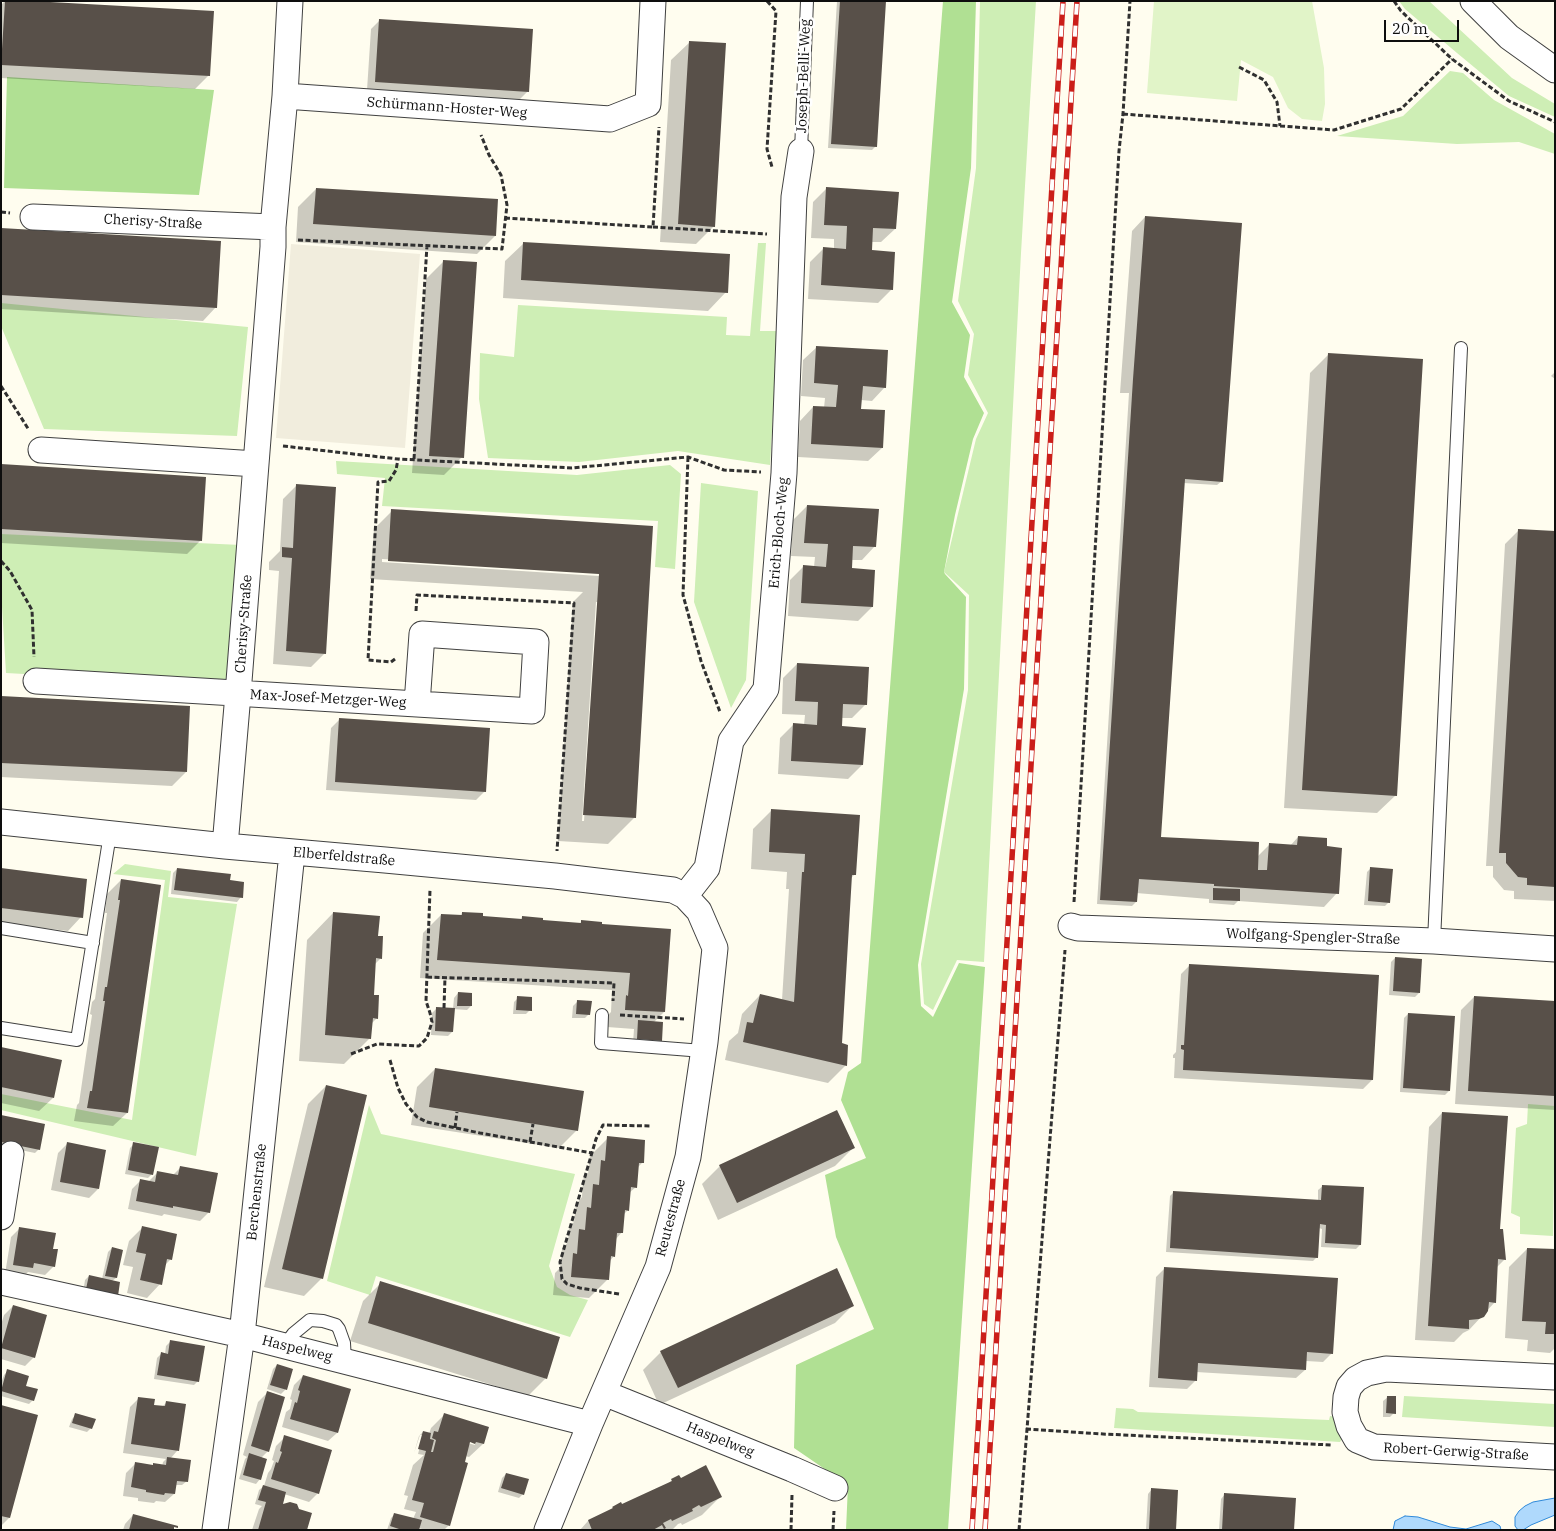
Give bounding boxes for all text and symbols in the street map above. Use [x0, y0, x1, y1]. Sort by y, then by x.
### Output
scale bar [1386, 10, 1461, 42]
street label: Joseph-Belli-Weg [794, 19, 814, 133]
text: 20 m [1392, 19, 1428, 38]
street label: Schürmann-Hoster-Weg [366, 94, 528, 122]
street label: Cherisy-Straße [103, 211, 203, 233]
street label: Erich-Bloch-Weg [766, 477, 792, 589]
street label: Cherisy-Straße [232, 574, 256, 674]
street label: Max-Josef-Metzger-Weg [249, 687, 407, 711]
street label: Elberfeldstraße [292, 844, 396, 870]
street label: Wolfgang-Spengler-Straße [1226, 926, 1400, 948]
street label: Berchenstraße [244, 1143, 270, 1241]
street label: Reutestraße [653, 1177, 689, 1259]
street label: Haspelweg [260, 1332, 334, 1366]
street label: Haspelweg [684, 1419, 756, 1461]
street label: Robert-Gerwig-Straße [1383, 1440, 1529, 1464]

